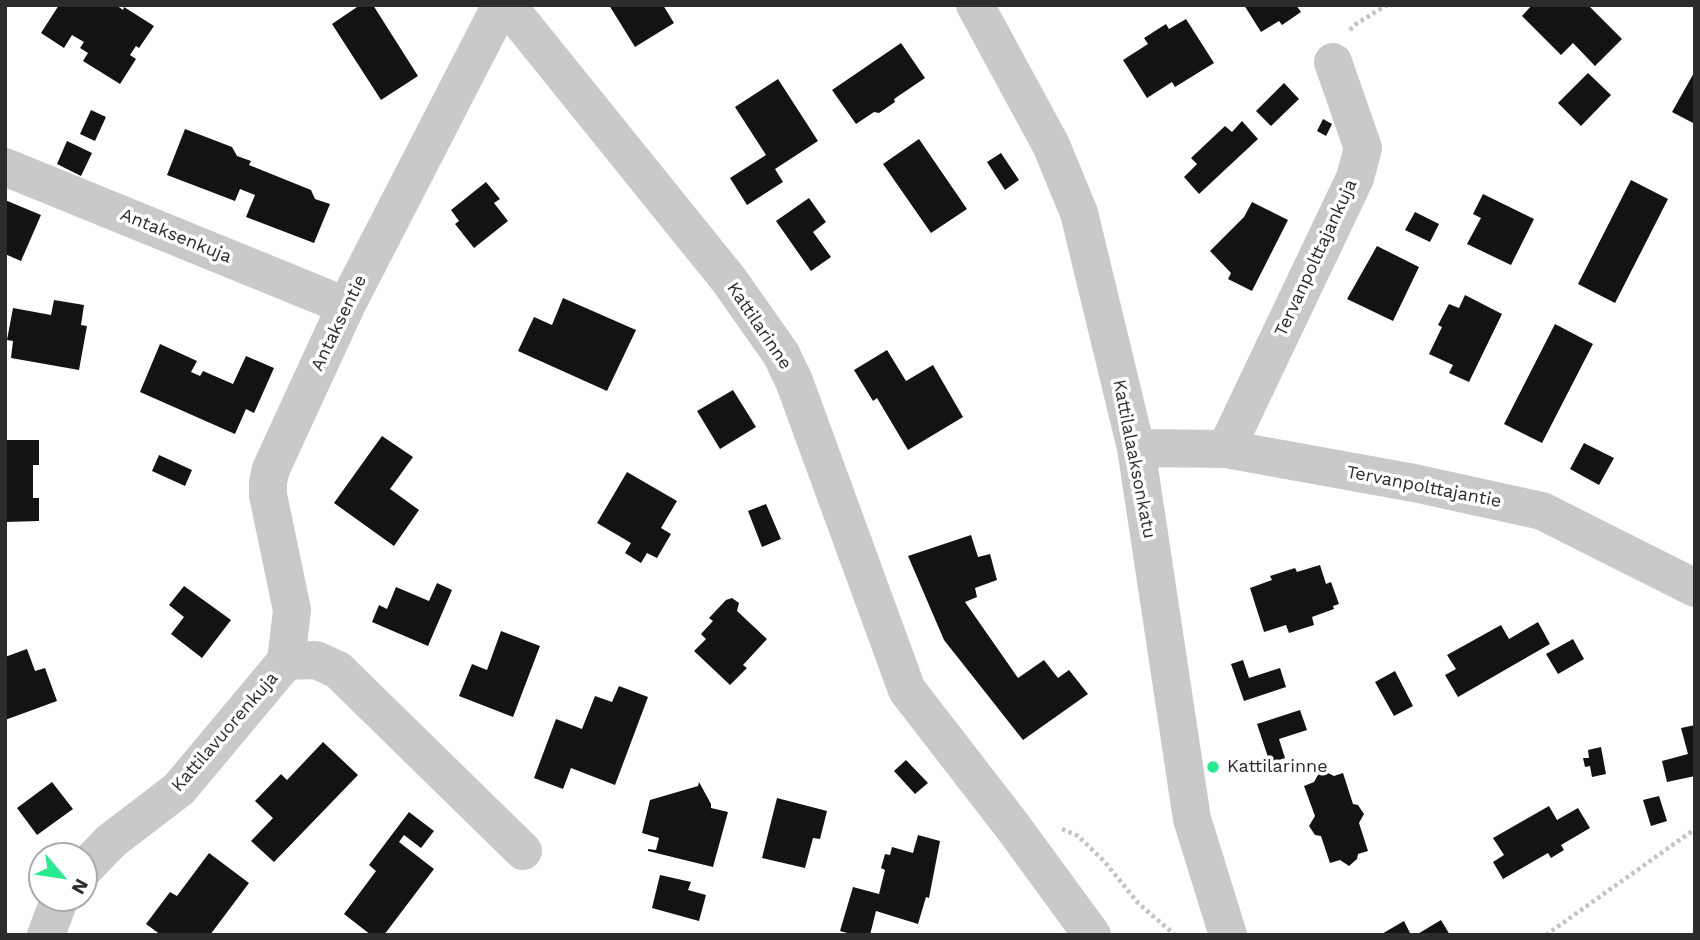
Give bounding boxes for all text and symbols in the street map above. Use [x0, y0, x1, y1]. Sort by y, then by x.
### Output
street label: Tervanpolttajankuja [1270, 176, 1362, 340]
street label: Antaksenkuja [117, 204, 235, 268]
street label: Antaksentie [306, 271, 372, 375]
street label: Kattilarinne [722, 278, 796, 374]
street label: Kattilalaaksonkatu [1108, 378, 1160, 540]
street label: Tervanpolttajantie [1345, 461, 1503, 513]
street label: Kattilavuorenkuja [167, 668, 283, 796]
place label: Kattilarinne [1227, 756, 1328, 778]
marker: Kattilarinne [1205, 759, 1221, 775]
north arrow [28, 842, 98, 912]
text: N [67, 875, 94, 898]

